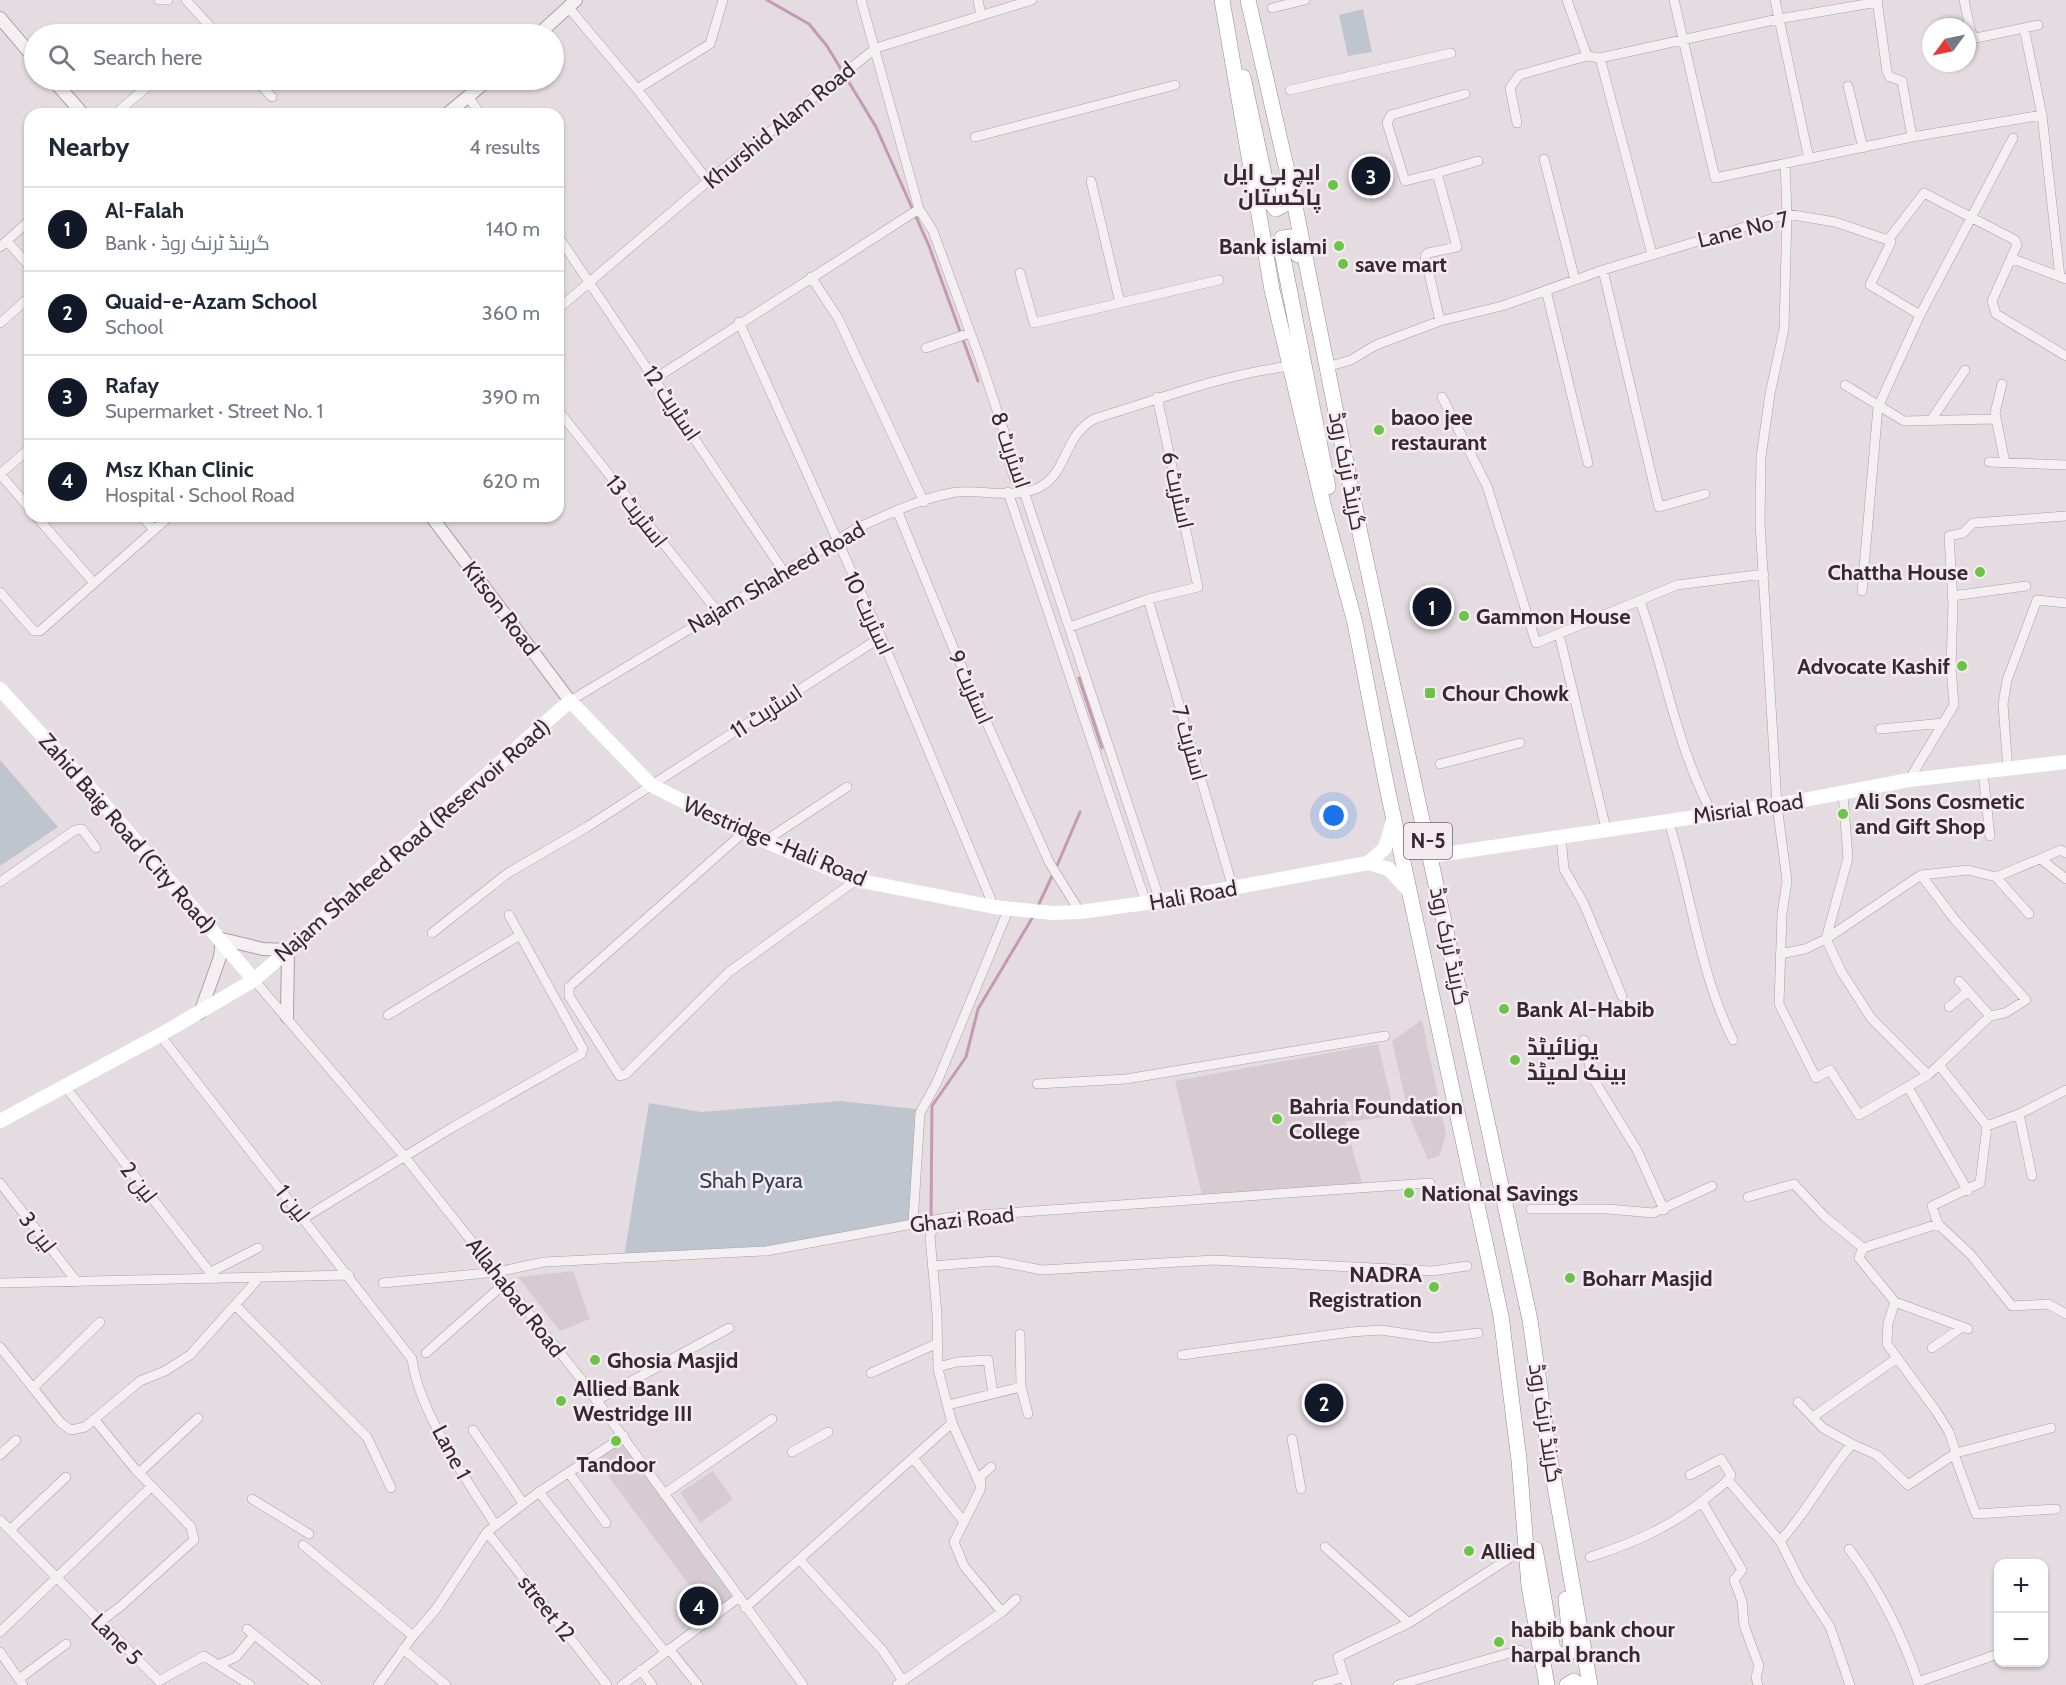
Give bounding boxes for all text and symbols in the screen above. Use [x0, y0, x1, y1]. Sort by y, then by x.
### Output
north arrow [1922, 18, 1976, 72]
search box [24, 24, 564, 90]
icon: search [45, 41, 78, 74]
text: Search here [93, 44, 202, 71]
street label: Khurshid Alam Road [698, 56, 860, 195]
text: Nearby [48, 131, 129, 163]
text: 4 results [469, 135, 540, 159]
pin: 3 [1352, 154, 1390, 198]
place label: ایچ بی ایل پاکستان [1223, 159, 1321, 213]
marker: ایچ بی ایل پاکستان [1326, 178, 1340, 192]
text: Al-Falah [105, 197, 184, 224]
street label: Lane No 7 [1695, 205, 1792, 254]
text: 1 [64, 217, 71, 241]
text: 140 m [486, 217, 540, 241]
text: Bank · گرینڈ ٹرنک روڈ [105, 231, 270, 255]
place label: Bank islami [1219, 233, 1327, 260]
marker: Bank islami [1332, 239, 1346, 253]
place label: save mart [1355, 251, 1447, 278]
marker: save mart [1336, 257, 1350, 271]
text: Quaid-e-Azam School [105, 288, 317, 315]
text: 2 [62, 301, 73, 325]
text: 360 m [482, 301, 540, 325]
text: School [105, 315, 163, 339]
street label: اسٹریٹ 12 [637, 361, 706, 446]
text: Rafay [105, 372, 159, 399]
text: 3 [62, 385, 73, 409]
text: 390 m [482, 385, 540, 409]
text: Supermarket · Street No. 1 [105, 399, 323, 423]
place label: baoo jee restaurant [1391, 404, 1487, 456]
street label: اسٹریٹ 8 [985, 408, 1036, 492]
street label: گرینڈ ٹرنک روڈ [1323, 410, 1372, 533]
marker: baoo jee restaurant [1372, 423, 1386, 437]
street label: اسٹریٹ 6 [1156, 449, 1199, 531]
text: Msz Khan Clinic [105, 456, 254, 483]
text: 4 [61, 469, 74, 493]
text: 620 m [482, 469, 540, 493]
street label: اسٹریٹ 13 [600, 469, 673, 553]
text: Hospital · School Road [105, 483, 295, 507]
street label: Najam Shaheed Road [683, 516, 870, 639]
street label: Kitson Road [456, 556, 545, 661]
place label: Chattha House [1827, 559, 1968, 586]
marker: Chattha House [1973, 565, 1987, 579]
street label: اسٹریٹ 10 [838, 567, 899, 659]
pin: 1 [1412, 584, 1452, 630]
place label: Gammon House [1476, 603, 1631, 630]
marker: Gammon House [1457, 609, 1471, 623]
street label: اسٹریٹ 9 [942, 646, 999, 729]
place label: Advocate Kashif [1797, 653, 1951, 680]
marker: Advocate Kashif [1955, 659, 1969, 673]
street label: اسٹریٹ 11 [725, 678, 807, 745]
place label: Chour Chowk [1442, 680, 1569, 707]
marker: Chour Chowk [1423, 686, 1437, 700]
street label: اسٹریٹ 7 [1166, 702, 1213, 784]
street label: Najam Shaheed Road (Reservoir Road) [269, 713, 556, 968]
street label: Zahid Baig Road (City Road) [33, 728, 222, 939]
street label: Misrial Road [1691, 787, 1805, 830]
place label: Ali Sons Cosmetic and Gift Shop [1855, 788, 2025, 840]
street label: Westridge -Hali Road [679, 791, 871, 892]
your location [1319, 801, 1348, 830]
marker: Ali Sons Cosmetic and Gift Shop [1836, 807, 1850, 821]
road number: N-5 [1404, 823, 1452, 859]
street label: Hali Road [1147, 875, 1239, 916]
street label: گرینڈ ٹرنک روڈ [1424, 885, 1475, 1008]
place label: Bank Al-Habib [1516, 996, 1654, 1023]
marker: Bank Al-Habib [1497, 1002, 1511, 1016]
place label: یونائیٹڈ بینک لمیٹڈ [1527, 1034, 1627, 1086]
marker: یونائیٹڈ بینک لمیٹڈ [1508, 1053, 1522, 1067]
place label: Bahria Foundation College [1289, 1093, 1463, 1145]
marker: Bahria Foundation College [1270, 1112, 1284, 1126]
street label: لین 2 [114, 1157, 163, 1208]
park label: Shah Pyara [699, 1167, 803, 1194]
street label: لین 1 [270, 1179, 316, 1227]
place label: National Savings [1421, 1180, 1578, 1207]
marker: National Savings [1402, 1186, 1416, 1200]
street label: Ghazi Road [909, 1201, 1016, 1238]
street label: لین 3 [13, 1206, 62, 1258]
street label: Allahabad Road [460, 1232, 571, 1363]
place label: NADRA Registration [1308, 1261, 1422, 1313]
place label: Boharr Masjid [1582, 1265, 1712, 1292]
marker: Boharr Masjid [1563, 1271, 1577, 1285]
marker: NADRA Registration [1427, 1280, 1441, 1294]
place label: Ghosia Masjid [607, 1347, 738, 1374]
marker: Ghosia Masjid [588, 1353, 602, 1367]
street label: گرینڈ ٹرنک روڈ [1523, 1362, 1568, 1485]
place label: Allied Bank Westridge III [573, 1375, 692, 1427]
pin: 2 [1304, 1380, 1344, 1426]
marker: Allied Bank Westridge III [554, 1394, 568, 1408]
street label: Lane 1 [426, 1421, 477, 1484]
marker: Tandoor [609, 1434, 623, 1448]
place label: Tandoor [576, 1451, 656, 1478]
place label: Allied [1481, 1538, 1535, 1565]
marker: Allied [1462, 1544, 1476, 1558]
map controls [1994, 1559, 2048, 1667]
button: + [1994, 1559, 2048, 1613]
street label: street 12 [512, 1570, 581, 1647]
pin: 4 [680, 1584, 718, 1628]
street label: Lane 5 [85, 1608, 148, 1671]
button: − [1994, 1613, 2048, 1667]
place label: habib bank chour harpal branch [1511, 1616, 1676, 1668]
marker: habib bank chour harpal branch [1492, 1635, 1506, 1649]

